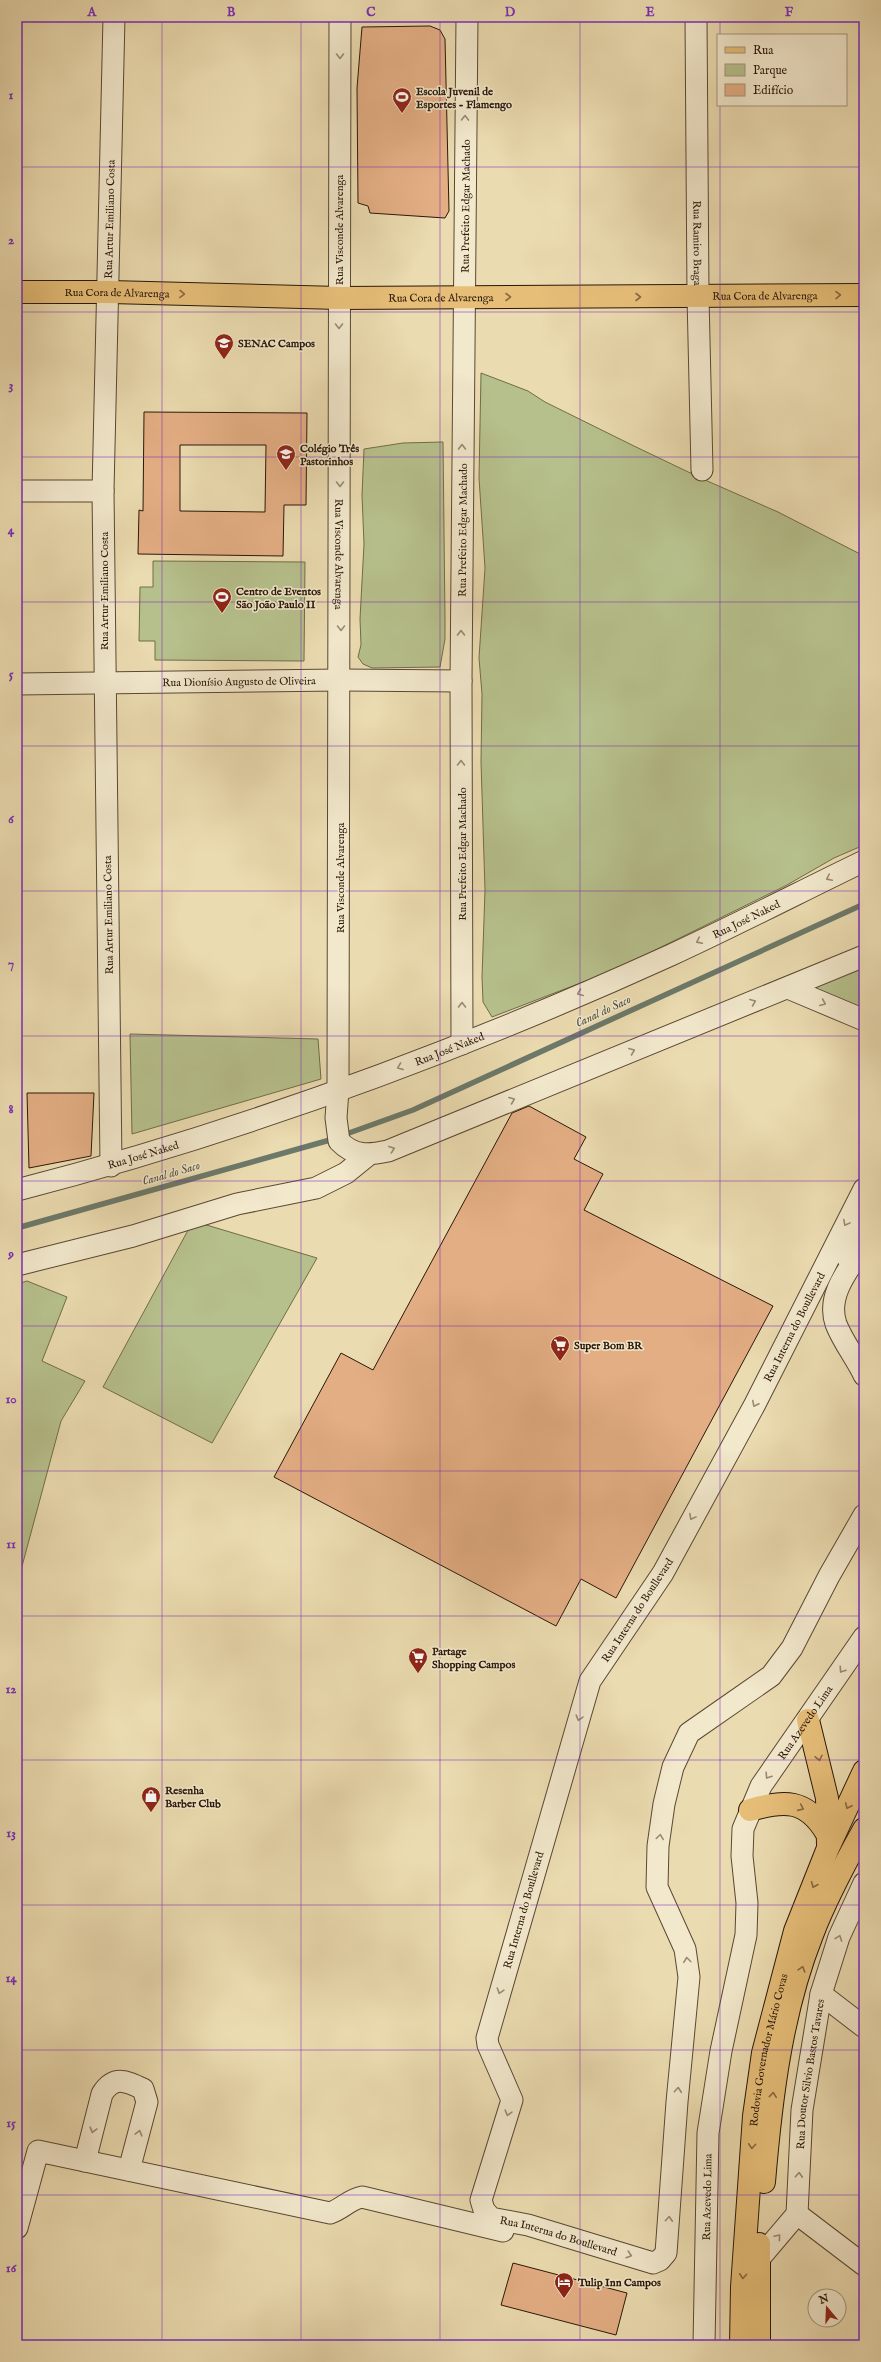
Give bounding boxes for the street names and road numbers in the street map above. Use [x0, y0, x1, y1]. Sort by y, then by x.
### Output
street label: Rua Prefeito Edgar Machado [459, 139, 474, 273]
street label: Rua Artur Emiliano Costa [102, 159, 119, 279]
street label: Rua Visconde Alvarenga [333, 174, 347, 285]
street label: Rua Ramiro Braga [689, 200, 704, 286]
street label: Rua Cora de Alvarenga [64, 286, 170, 302]
street label: Rua Cora de Alvarenga [712, 289, 818, 304]
street label: Rua Cora de Alvarenga [388, 291, 494, 306]
street label: Rua Prefeito Edgar Machado [456, 463, 471, 597]
street label: Rua Visconde Alvarenga [331, 499, 345, 610]
street label: Rua Artur Emiliano Costa [98, 531, 112, 650]
street label: Rua Dionísio Augusto de Oliveira [162, 674, 316, 690]
street label: Rua Prefeito Edgar Machado [456, 787, 470, 921]
street label: Rua Visconde Alvarenga [334, 822, 348, 933]
street label: Rua Artur Emiliano Costa [101, 855, 117, 974]
street label: Rua José Naked [710, 897, 783, 942]
street label: Rua José Naked [413, 1030, 487, 1070]
street label: Rua José Naked [106, 1138, 181, 1173]
street label: Rua Interna do Boullevard [761, 1270, 829, 1385]
street label: Rua Interna do Boullevard [599, 1556, 677, 1665]
street label: Rua Azevedo Lima [775, 1683, 836, 1763]
street label: Rua Interna do Boullevard [501, 1850, 547, 1970]
street label: Rodovia Governador Mário Covas [747, 1972, 792, 2127]
street label: Rua Doutor Silvio Bastos Tavares [794, 1998, 828, 2150]
street label: Rua Azevedo Lima [700, 2153, 716, 2241]
street label: Rua Interna do Boullevard [498, 2214, 619, 2260]

